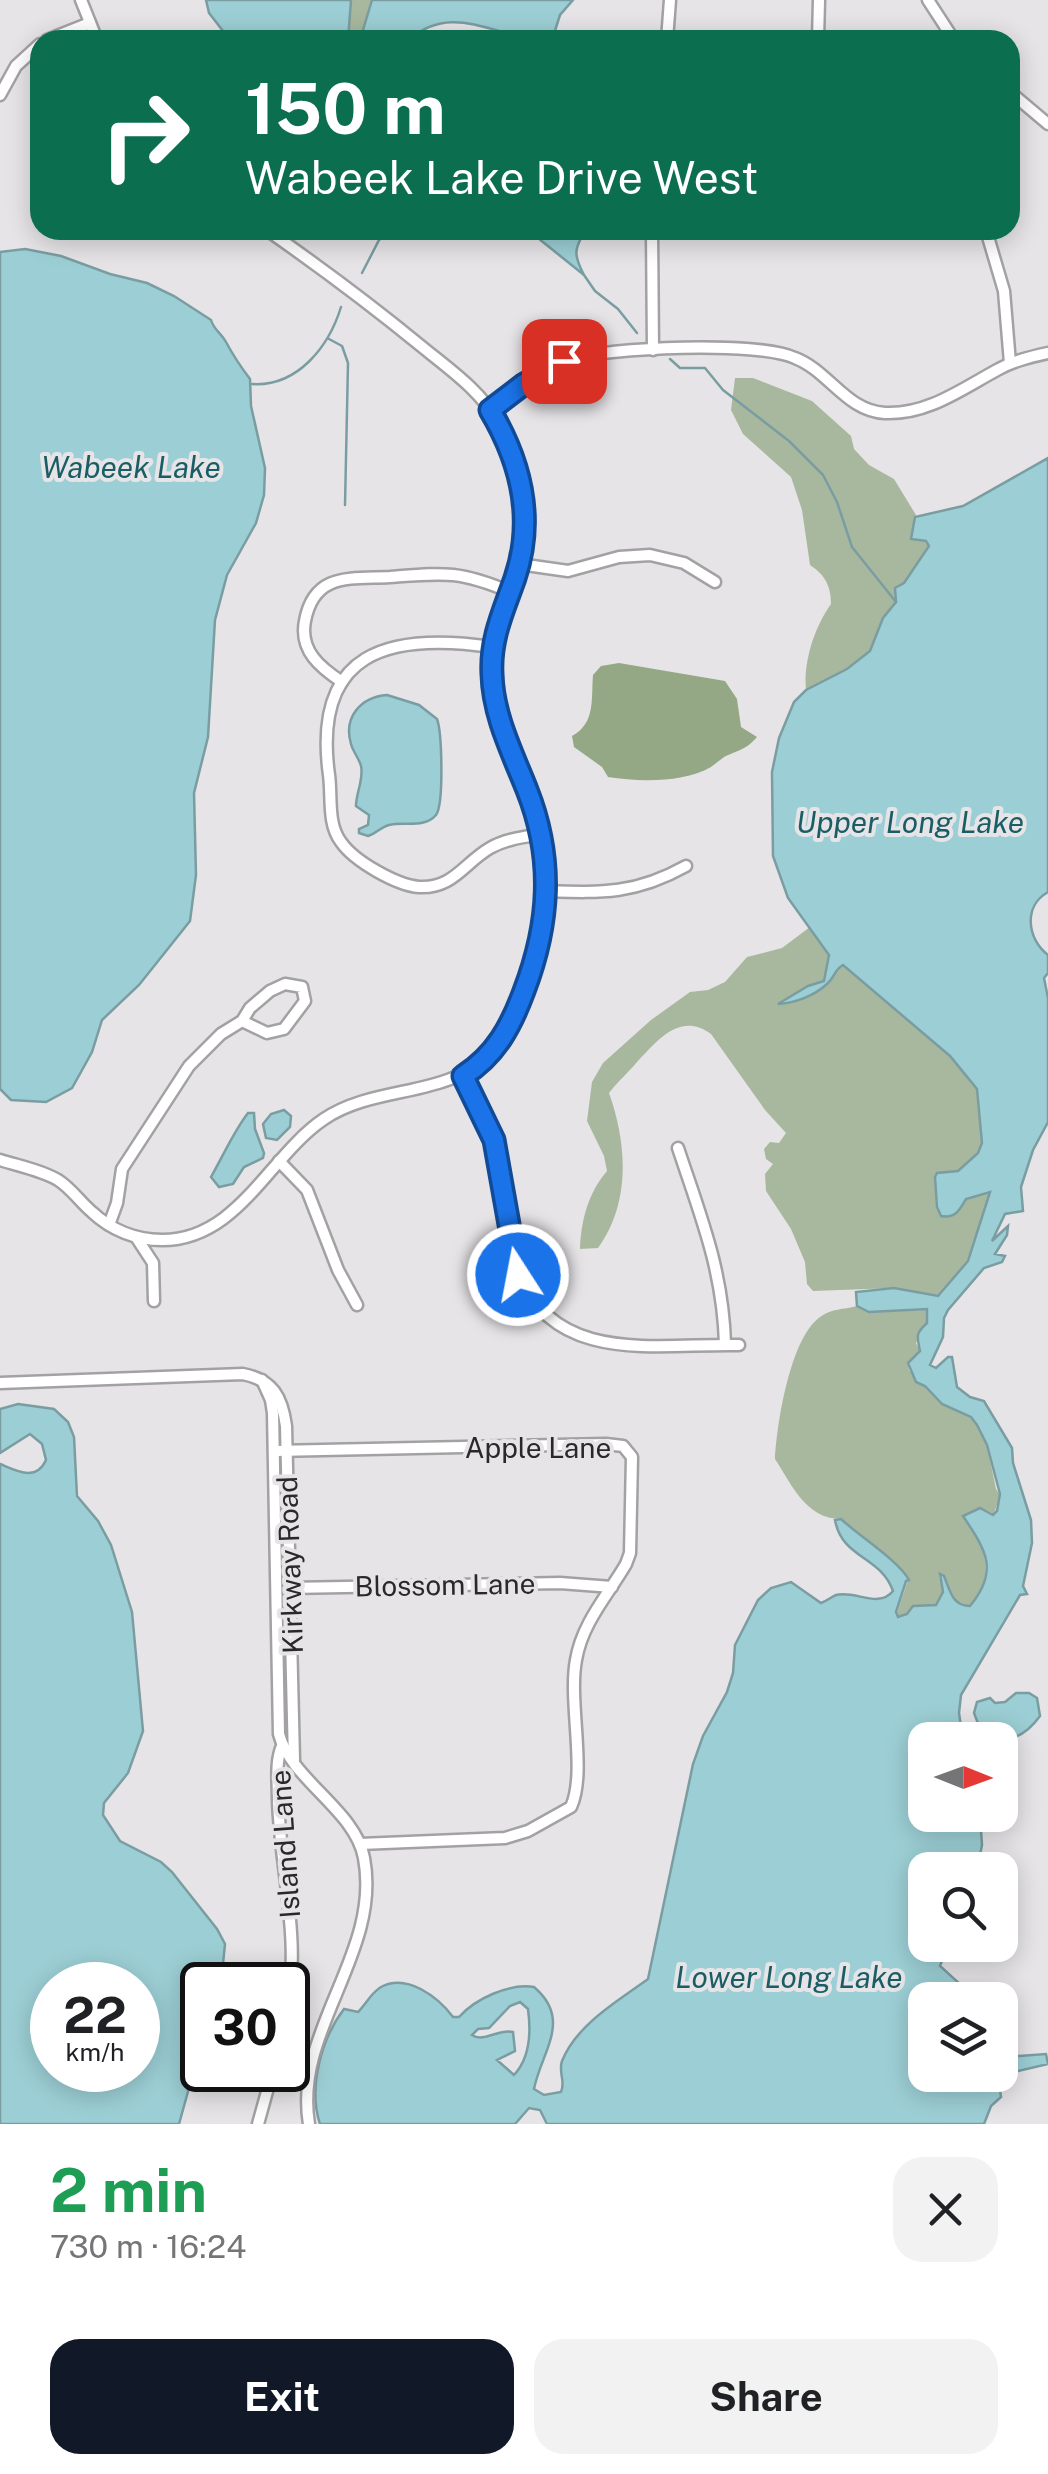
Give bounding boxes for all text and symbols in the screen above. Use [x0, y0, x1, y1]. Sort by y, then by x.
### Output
text: 150 m [245, 67, 446, 150]
icon: right [80, 70, 210, 200]
text: Wabeek Lake Drive West [245, 151, 759, 204]
pin [522, 319, 607, 404]
icon: arrive [537, 334, 592, 389]
water label: Wabeek Lake [41, 449, 221, 485]
water label: Upper Long Lake [796, 804, 1024, 840]
position arrow [466, 1223, 570, 1327]
street label: Apple Lane [465, 1431, 611, 1464]
street label: Kirkway Road [270, 1476, 309, 1654]
street label: Blossom Lane [354, 1566, 536, 1603]
north arrow [908, 1722, 1018, 1832]
map controls [908, 1722, 1018, 2092]
street label: Island Lane [263, 1769, 306, 1919]
button: search [908, 1852, 1018, 1962]
water label: Lower Long Lake [675, 1959, 903, 1995]
speed limit sign: 30 [180, 1962, 310, 2092]
button: layers [908, 1982, 1018, 2092]
text: 22 [63, 1985, 127, 2044]
text: km/h [66, 2037, 124, 2067]
text: 2 min [50, 2155, 207, 2226]
button: close [893, 2157, 998, 2262]
text: 730 m · 16:24 [50, 2228, 246, 2265]
button: Exit [50, 2339, 514, 2454]
button: Share [534, 2339, 998, 2454]

